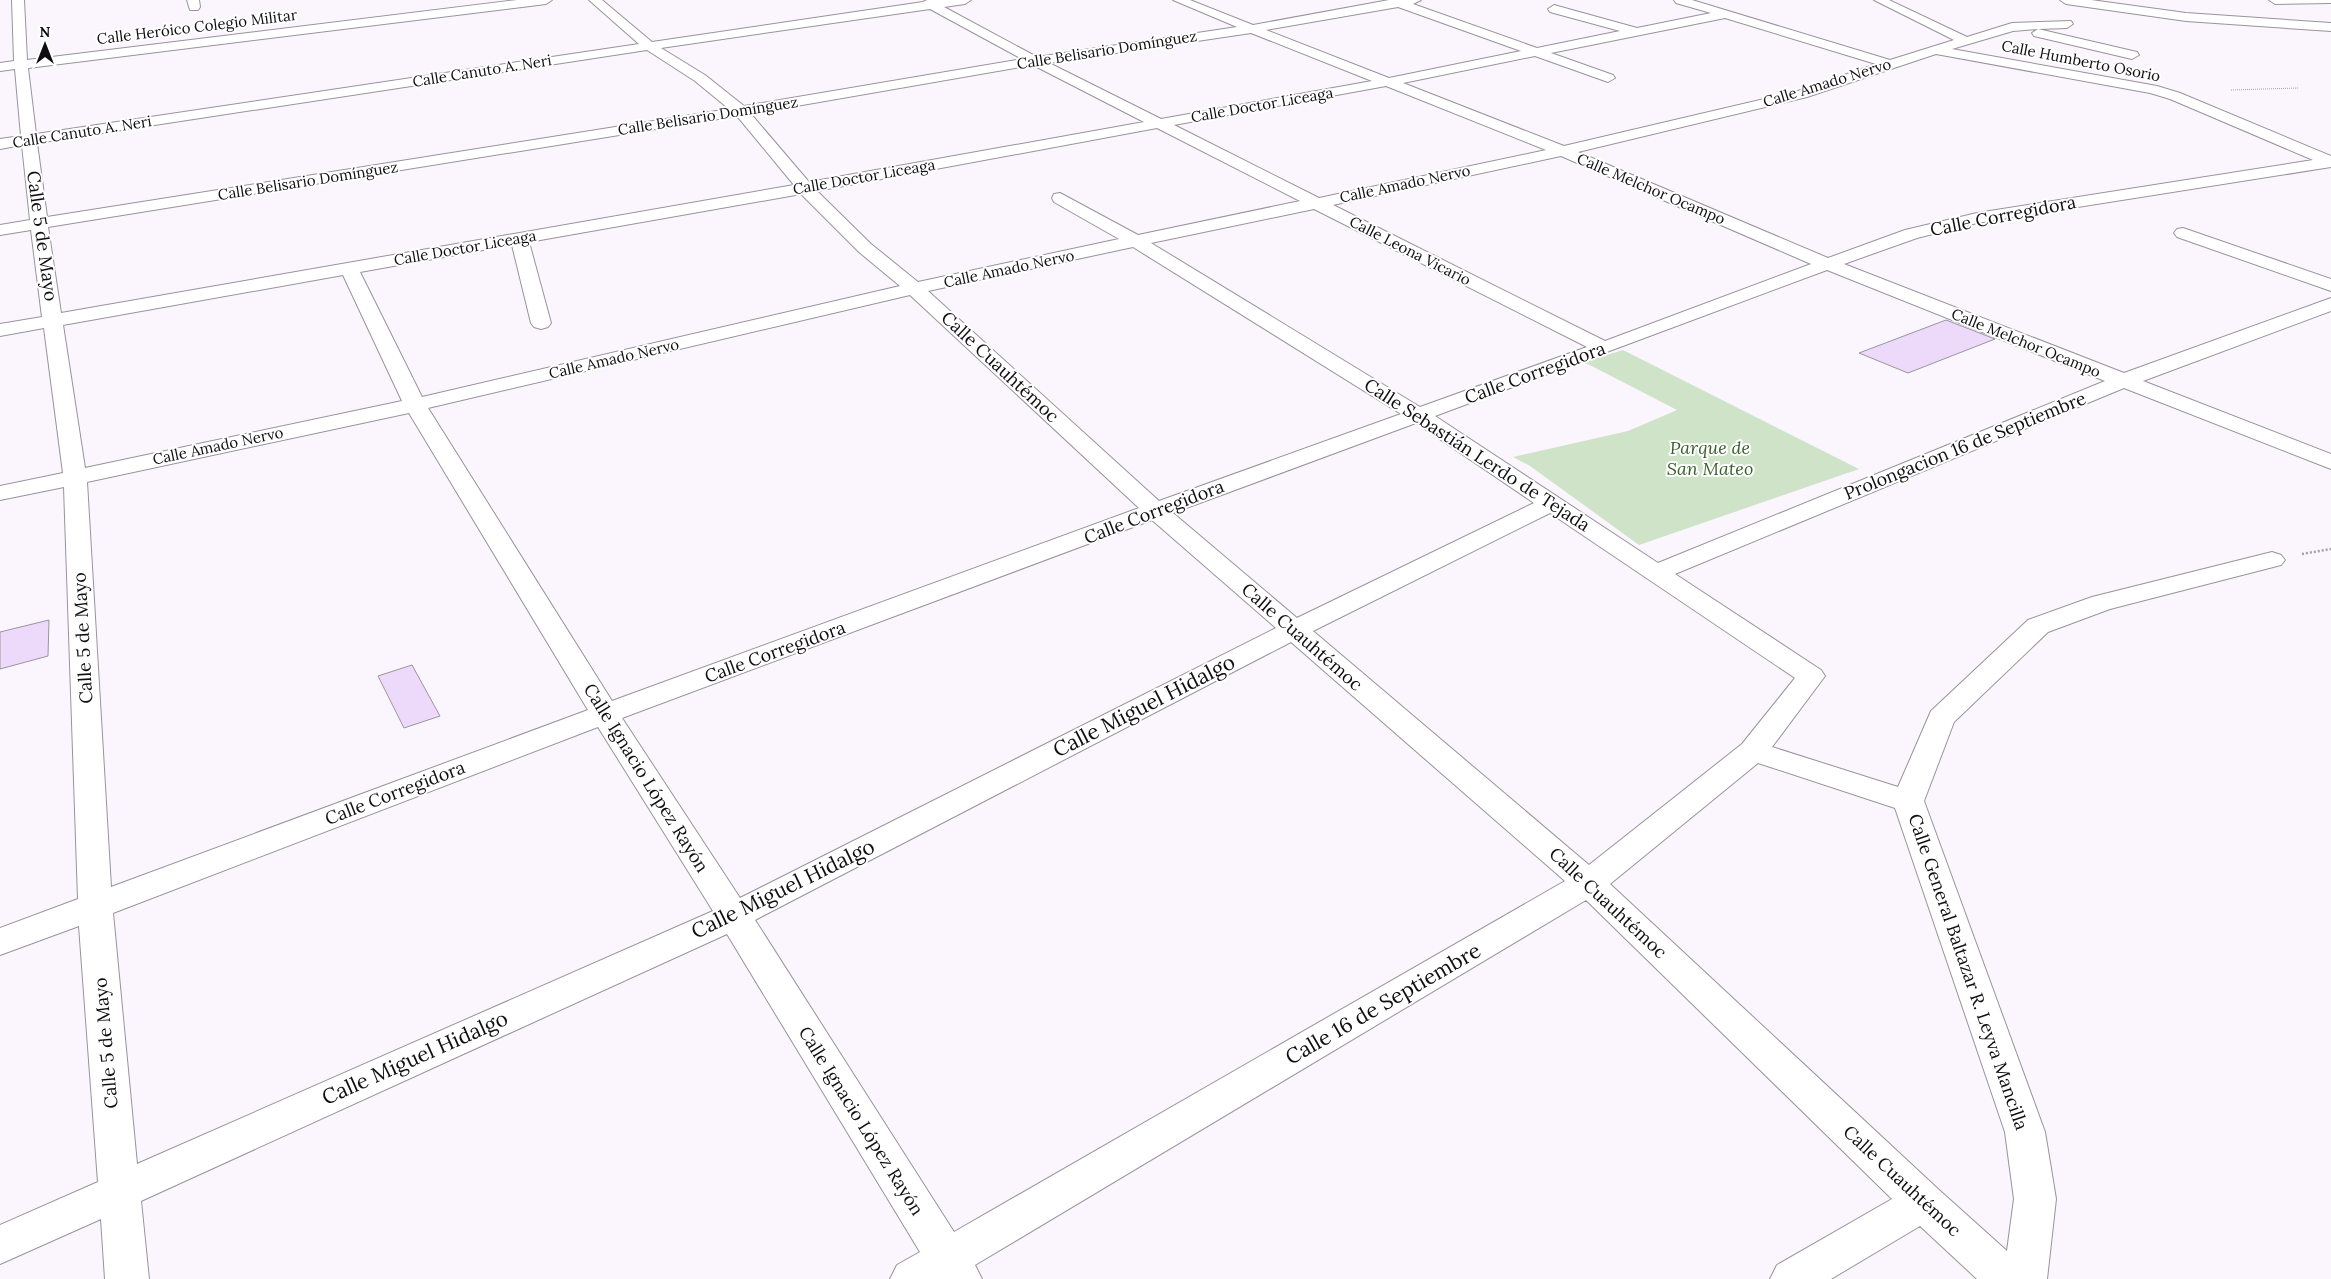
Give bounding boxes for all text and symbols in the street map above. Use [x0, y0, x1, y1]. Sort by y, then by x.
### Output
street label: Calle Heróico Colegio Militar [96, 5, 299, 48]
north arrow [20, 20, 70, 70]
text: N [40, 23, 51, 41]
street label: Calle Belisario Domínguez [1016, 26, 1198, 73]
street label: Calle Humberto Osorio [2000, 36, 2162, 85]
street label: Calle Canuto A. Neri [411, 50, 553, 91]
street label: Calle Amado Nervo [1760, 54, 1893, 111]
street label: Calle Doctor Liceaga [1189, 83, 1335, 126]
street label: Calle Belisario Domínguez [617, 92, 799, 139]
street label: Calle Canuto A. Neri [11, 111, 153, 152]
street label: Calle Melchor Ocampo [1574, 149, 1728, 228]
street label: Calle Doctor Liceaga [791, 155, 937, 198]
street label: Calle Belisario Domínguez [217, 157, 399, 204]
street label: Calle Amado Nervo [1338, 160, 1472, 207]
street label: Calle 5 de Mayo [22, 169, 63, 303]
street label: Calle Corregidora [1928, 190, 2078, 241]
street label: Calle Leona Vicario [1346, 212, 1474, 289]
street label: Calle Doctor Liceaga [392, 226, 538, 269]
street label: Calle Amado Nervo [942, 245, 1076, 292]
street label: Calle Melchor Ocampo [1949, 304, 2104, 381]
street label: Calle Cuauhtémoc [937, 306, 1064, 427]
street label: Calle Amado Nervo [547, 334, 681, 383]
street label: Calle Corregidora [1461, 336, 1608, 409]
street label: Calle Sebastián Lerdo de Tejada [1360, 373, 1595, 536]
street label: Prolongacion 16 de Septiembre [1840, 386, 2089, 505]
street label: Calle Amado Nervo [151, 422, 285, 469]
park label: Parque de San Mateo [1667, 436, 1753, 480]
street label: Calle Corregidora [1081, 474, 1227, 549]
street label: Calle 5 de Mayo [68, 572, 97, 704]
street label: Calle Cuauhtémoc [1237, 578, 1368, 695]
street label: Calle Corregidora [701, 615, 848, 688]
street label: Calle Miguel Hidalgo [1048, 648, 1239, 763]
street label: Calle Ignacio López Rayón [579, 679, 714, 877]
street label: Calle Corregidora [322, 755, 468, 830]
street label: Calle General Baltazar R. Leyva Mancilla [1903, 811, 2034, 1133]
street label: Calle Miguel Hidalgo [687, 832, 879, 945]
street label: Calle Cuauhtémoc [1545, 842, 1672, 963]
street label: Calle 16 de Septiembre [1280, 937, 1485, 1071]
street label: Calle 5 de Mayo [88, 977, 123, 1110]
street label: Calle Miguel Hidalgo [318, 1004, 512, 1111]
street label: Calle Ignacio López Rayón [794, 1022, 929, 1220]
street label: Calle Cuauhtémoc [1839, 1120, 1966, 1241]

